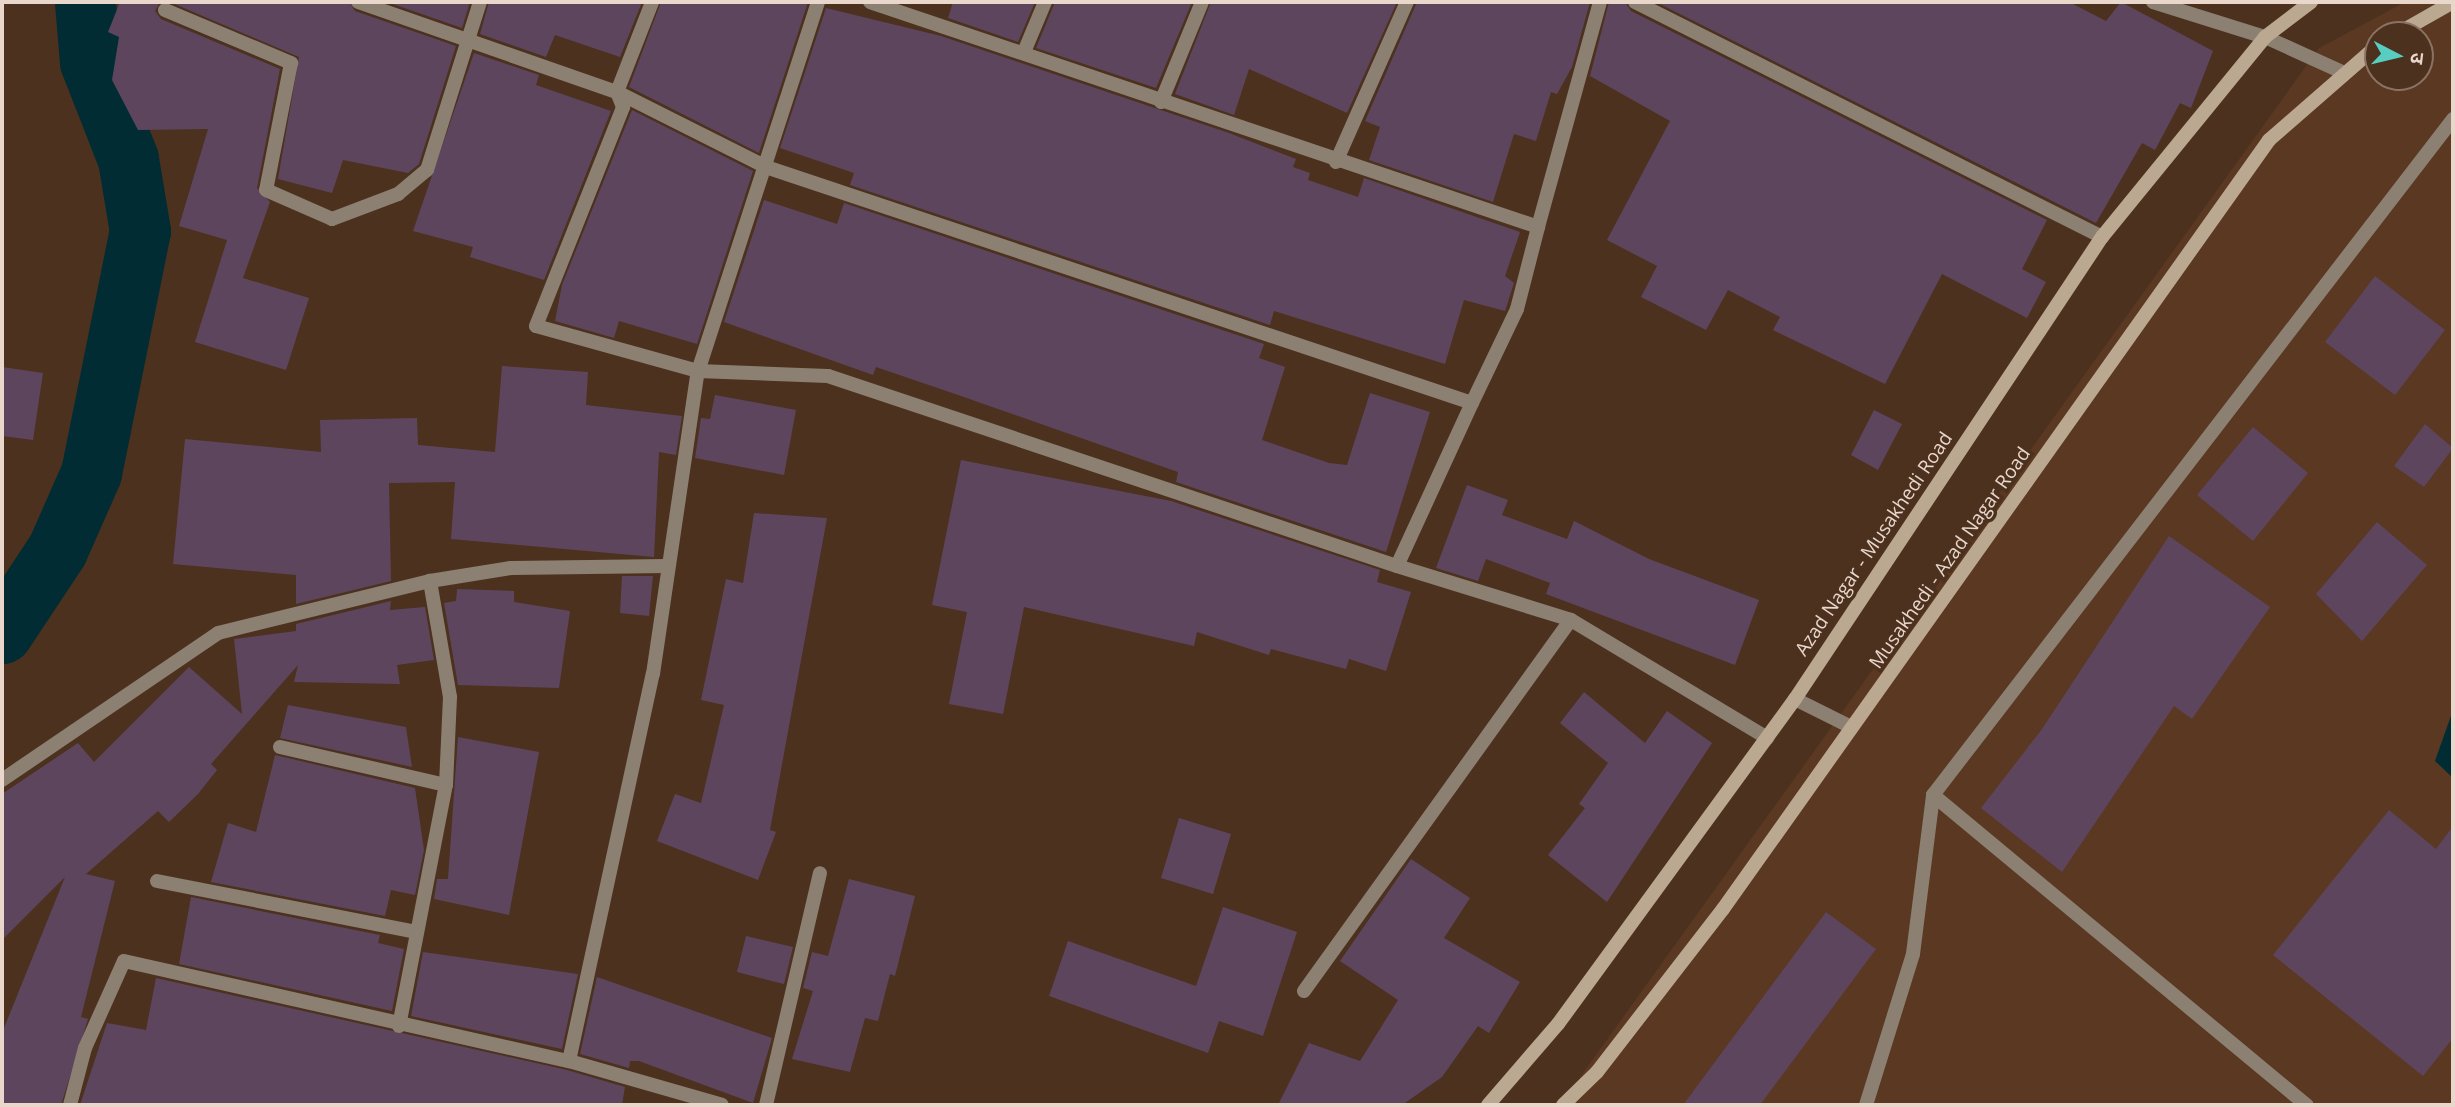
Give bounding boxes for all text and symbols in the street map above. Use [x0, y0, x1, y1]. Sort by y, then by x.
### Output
north arrow [2364, 21, 2434, 91]
text: उ [2404, 51, 2431, 65]
street label: Azad Nagar - Musakhedi Road [1790, 428, 1958, 660]
street label: Musakhedi - Azad Nagar Road [1865, 443, 2035, 673]

